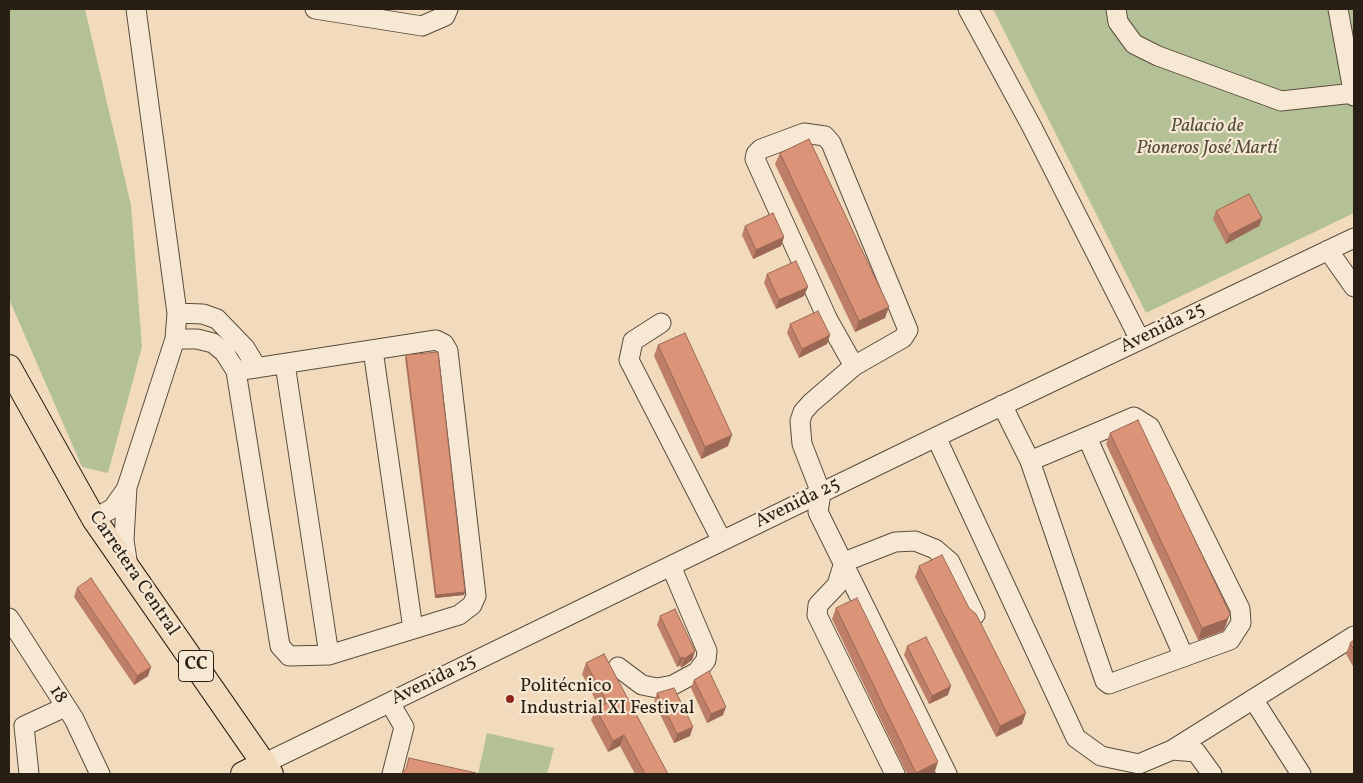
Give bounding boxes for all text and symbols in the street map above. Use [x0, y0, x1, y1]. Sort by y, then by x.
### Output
park label: Palacio de Pioneros José Martí [1136, 117, 1278, 161]
street label: Avenida 25 [1117, 299, 1209, 359]
street label: Avenida 25 [752, 474, 844, 534]
street label: Carretera Central [83, 507, 183, 641]
road number: CC [178, 650, 214, 681]
street label: Avenida 25 [388, 651, 480, 711]
place label: Politécnico Industrial XI Festival [520, 677, 695, 721]
street label: 18 [43, 682, 71, 708]
marker: Politécnico Industrial XI Festival [504, 693, 516, 705]

